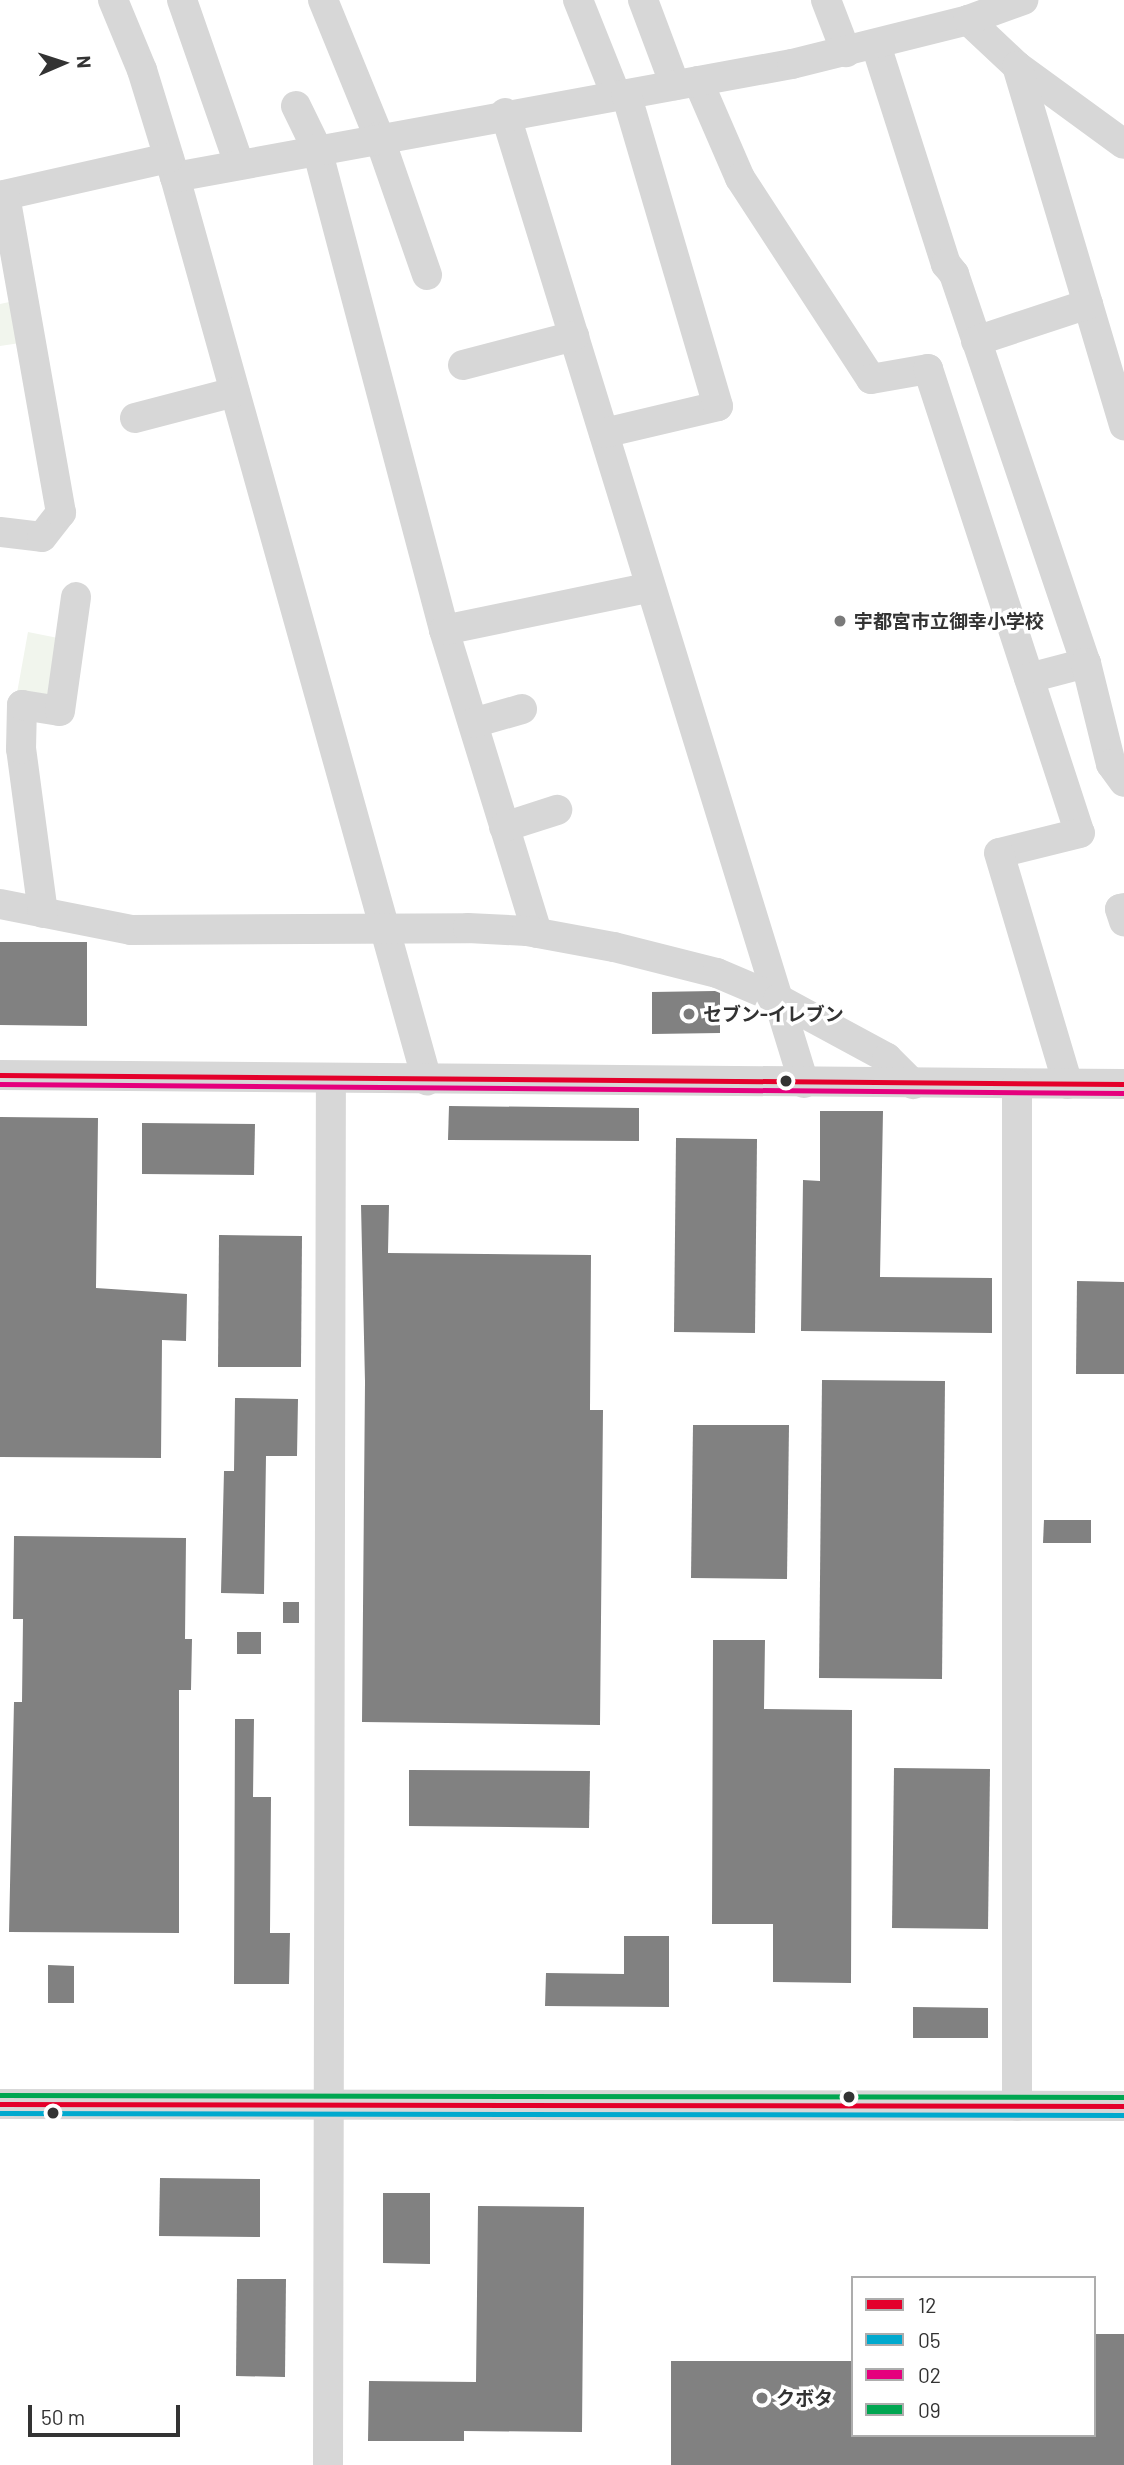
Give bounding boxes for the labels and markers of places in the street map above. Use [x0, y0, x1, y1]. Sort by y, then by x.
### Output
place label: 宇都宮市立御幸小学校 [854, 610, 1044, 632]
marker: 宇都宮市立御幸小学校 [832, 613, 848, 629]
place label: セブン-イレブン [703, 1003, 844, 1025]
marker: セブン-イレブン [681, 1006, 697, 1022]
unlabelled marker [779, 1074, 793, 1088]
unlabelled marker [842, 2090, 856, 2104]
unlabelled marker [46, 2106, 60, 2120]
place label: クボタ [776, 2387, 833, 2409]
marker: クボタ [754, 2390, 770, 2406]

